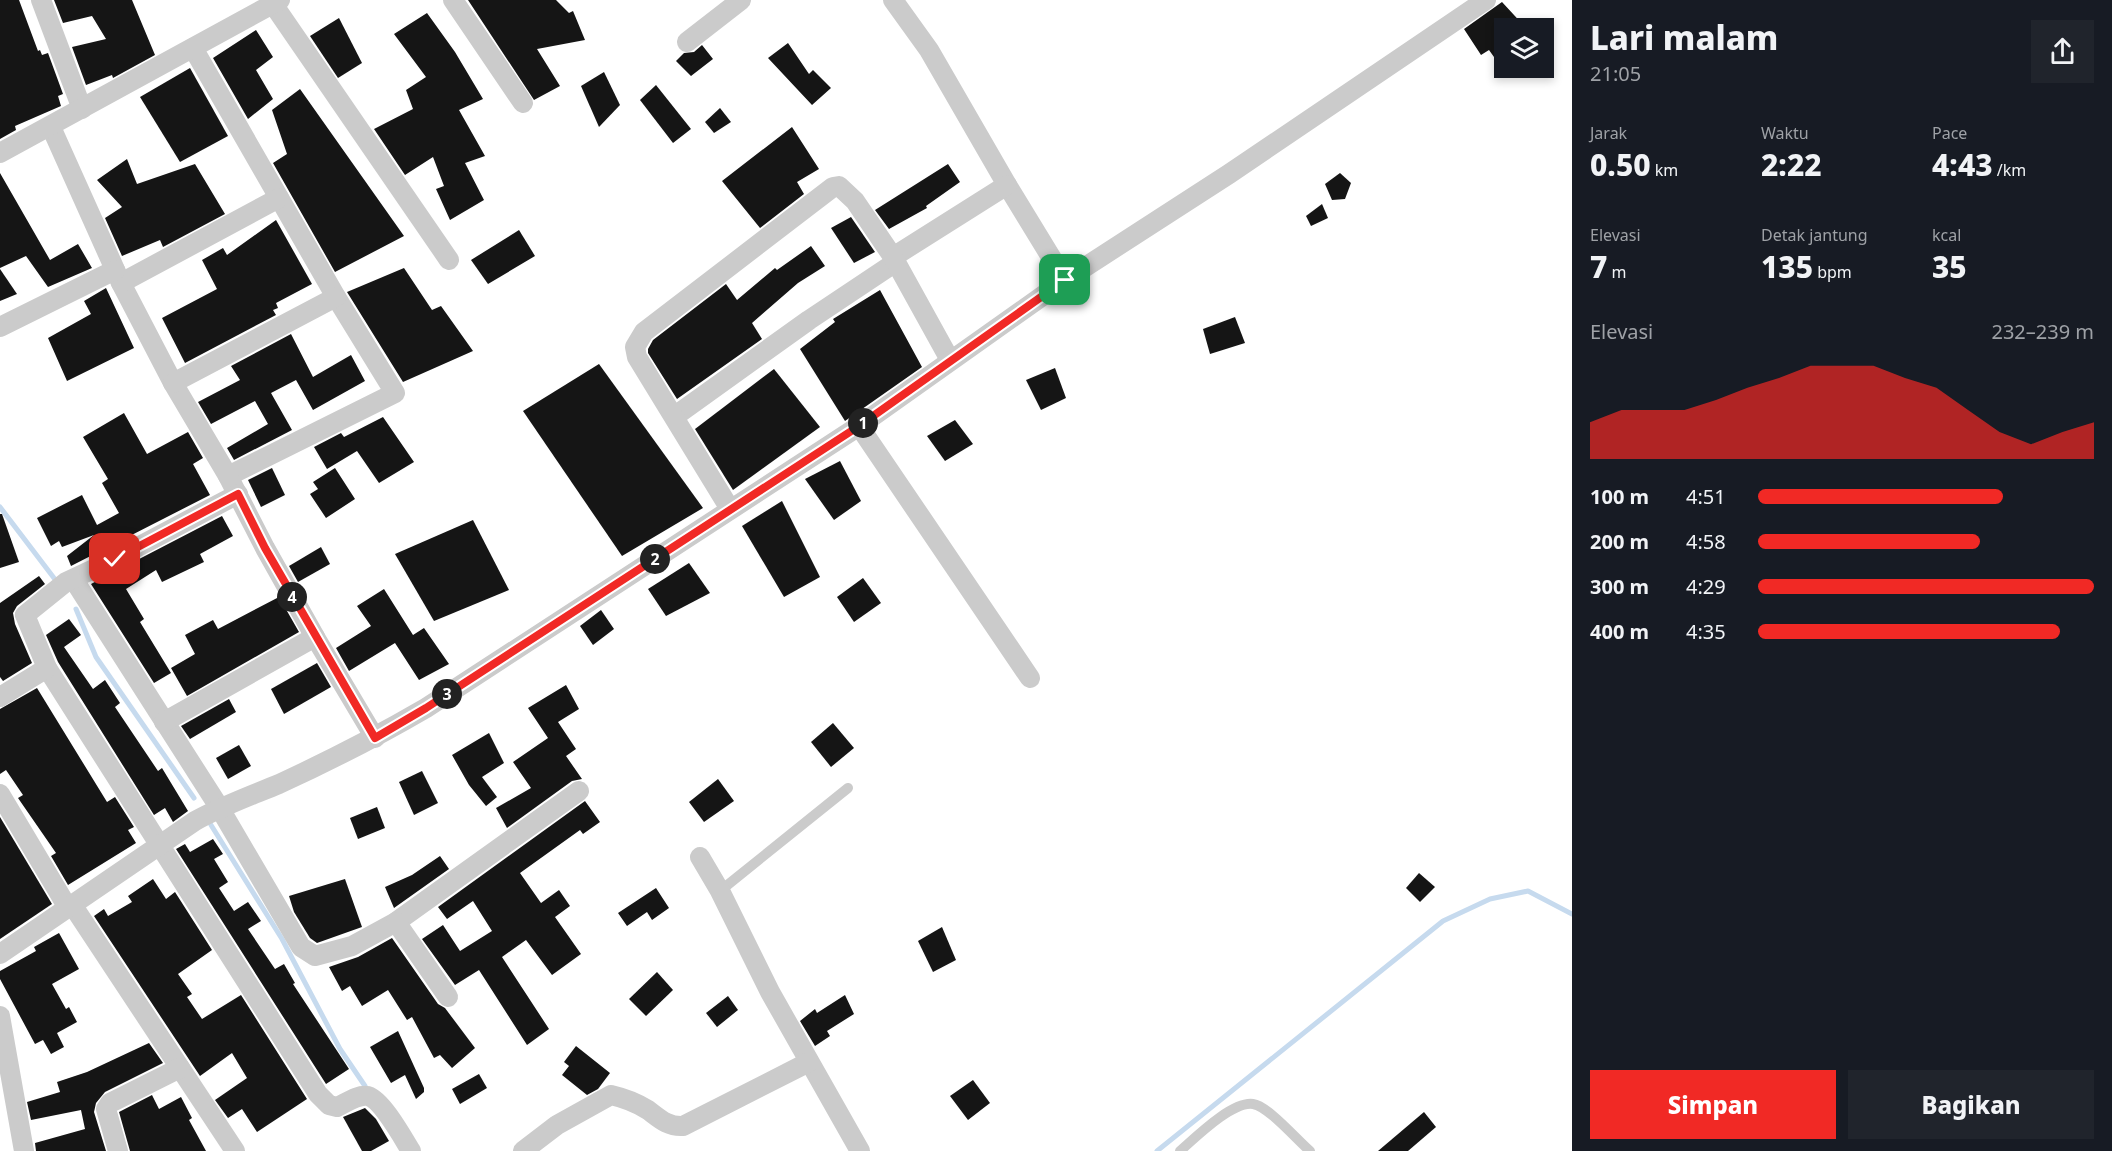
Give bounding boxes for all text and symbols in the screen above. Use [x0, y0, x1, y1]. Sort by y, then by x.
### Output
text: Lari malam [1590, 15, 1778, 60]
map controls [1494, 18, 1554, 78]
button: layers [1494, 18, 1554, 78]
button: share [2031, 20, 2094, 83]
text: 21:05 [1590, 60, 1641, 87]
text: Jarak [1590, 122, 1627, 144]
text: Waktu [1761, 122, 1809, 144]
text: Pace [1932, 122, 1967, 144]
text: 0.50 [1590, 144, 1651, 185]
text: 2:22 [1761, 144, 1822, 185]
text: 4:43 [1932, 144, 1993, 185]
text: km [1651, 159, 1678, 181]
text: /km [1993, 159, 2026, 181]
text: Elevasi [1590, 224, 1641, 246]
text: Detak jantung [1761, 224, 1868, 246]
text: kcal [1932, 224, 1961, 246]
text: 7 [1590, 246, 1607, 287]
text: 135 [1761, 246, 1813, 287]
text: 35 [1932, 246, 1967, 287]
pin [1039, 254, 1090, 305]
text: m [1607, 261, 1626, 283]
text: bpm [1813, 261, 1852, 283]
icon: arrive [1048, 263, 1081, 296]
text: Elevasi [1590, 318, 1653, 345]
text: 232–239 m [1991, 318, 2094, 345]
pin: 1 [848, 408, 878, 438]
text: 1 [858, 412, 868, 434]
text: 100 m [1590, 483, 1649, 510]
text: 4:51 [1686, 483, 1726, 510]
text: 200 m [1590, 528, 1649, 555]
text: 4:58 [1686, 528, 1726, 555]
pin [89, 533, 140, 584]
icon: check [98, 542, 131, 575]
pin: 2 [640, 544, 670, 574]
text: 2 [650, 548, 660, 570]
text: 300 m [1590, 573, 1649, 600]
text: 4:29 [1686, 573, 1726, 600]
pin: 4 [277, 582, 307, 612]
text: 4 [287, 586, 297, 608]
text: 400 m [1590, 618, 1649, 645]
text: 4:35 [1686, 618, 1726, 645]
pin: 3 [432, 679, 462, 709]
text: 3 [442, 683, 452, 705]
button: Simpan [1590, 1070, 1836, 1139]
button: Bagikan [1848, 1070, 2094, 1139]

